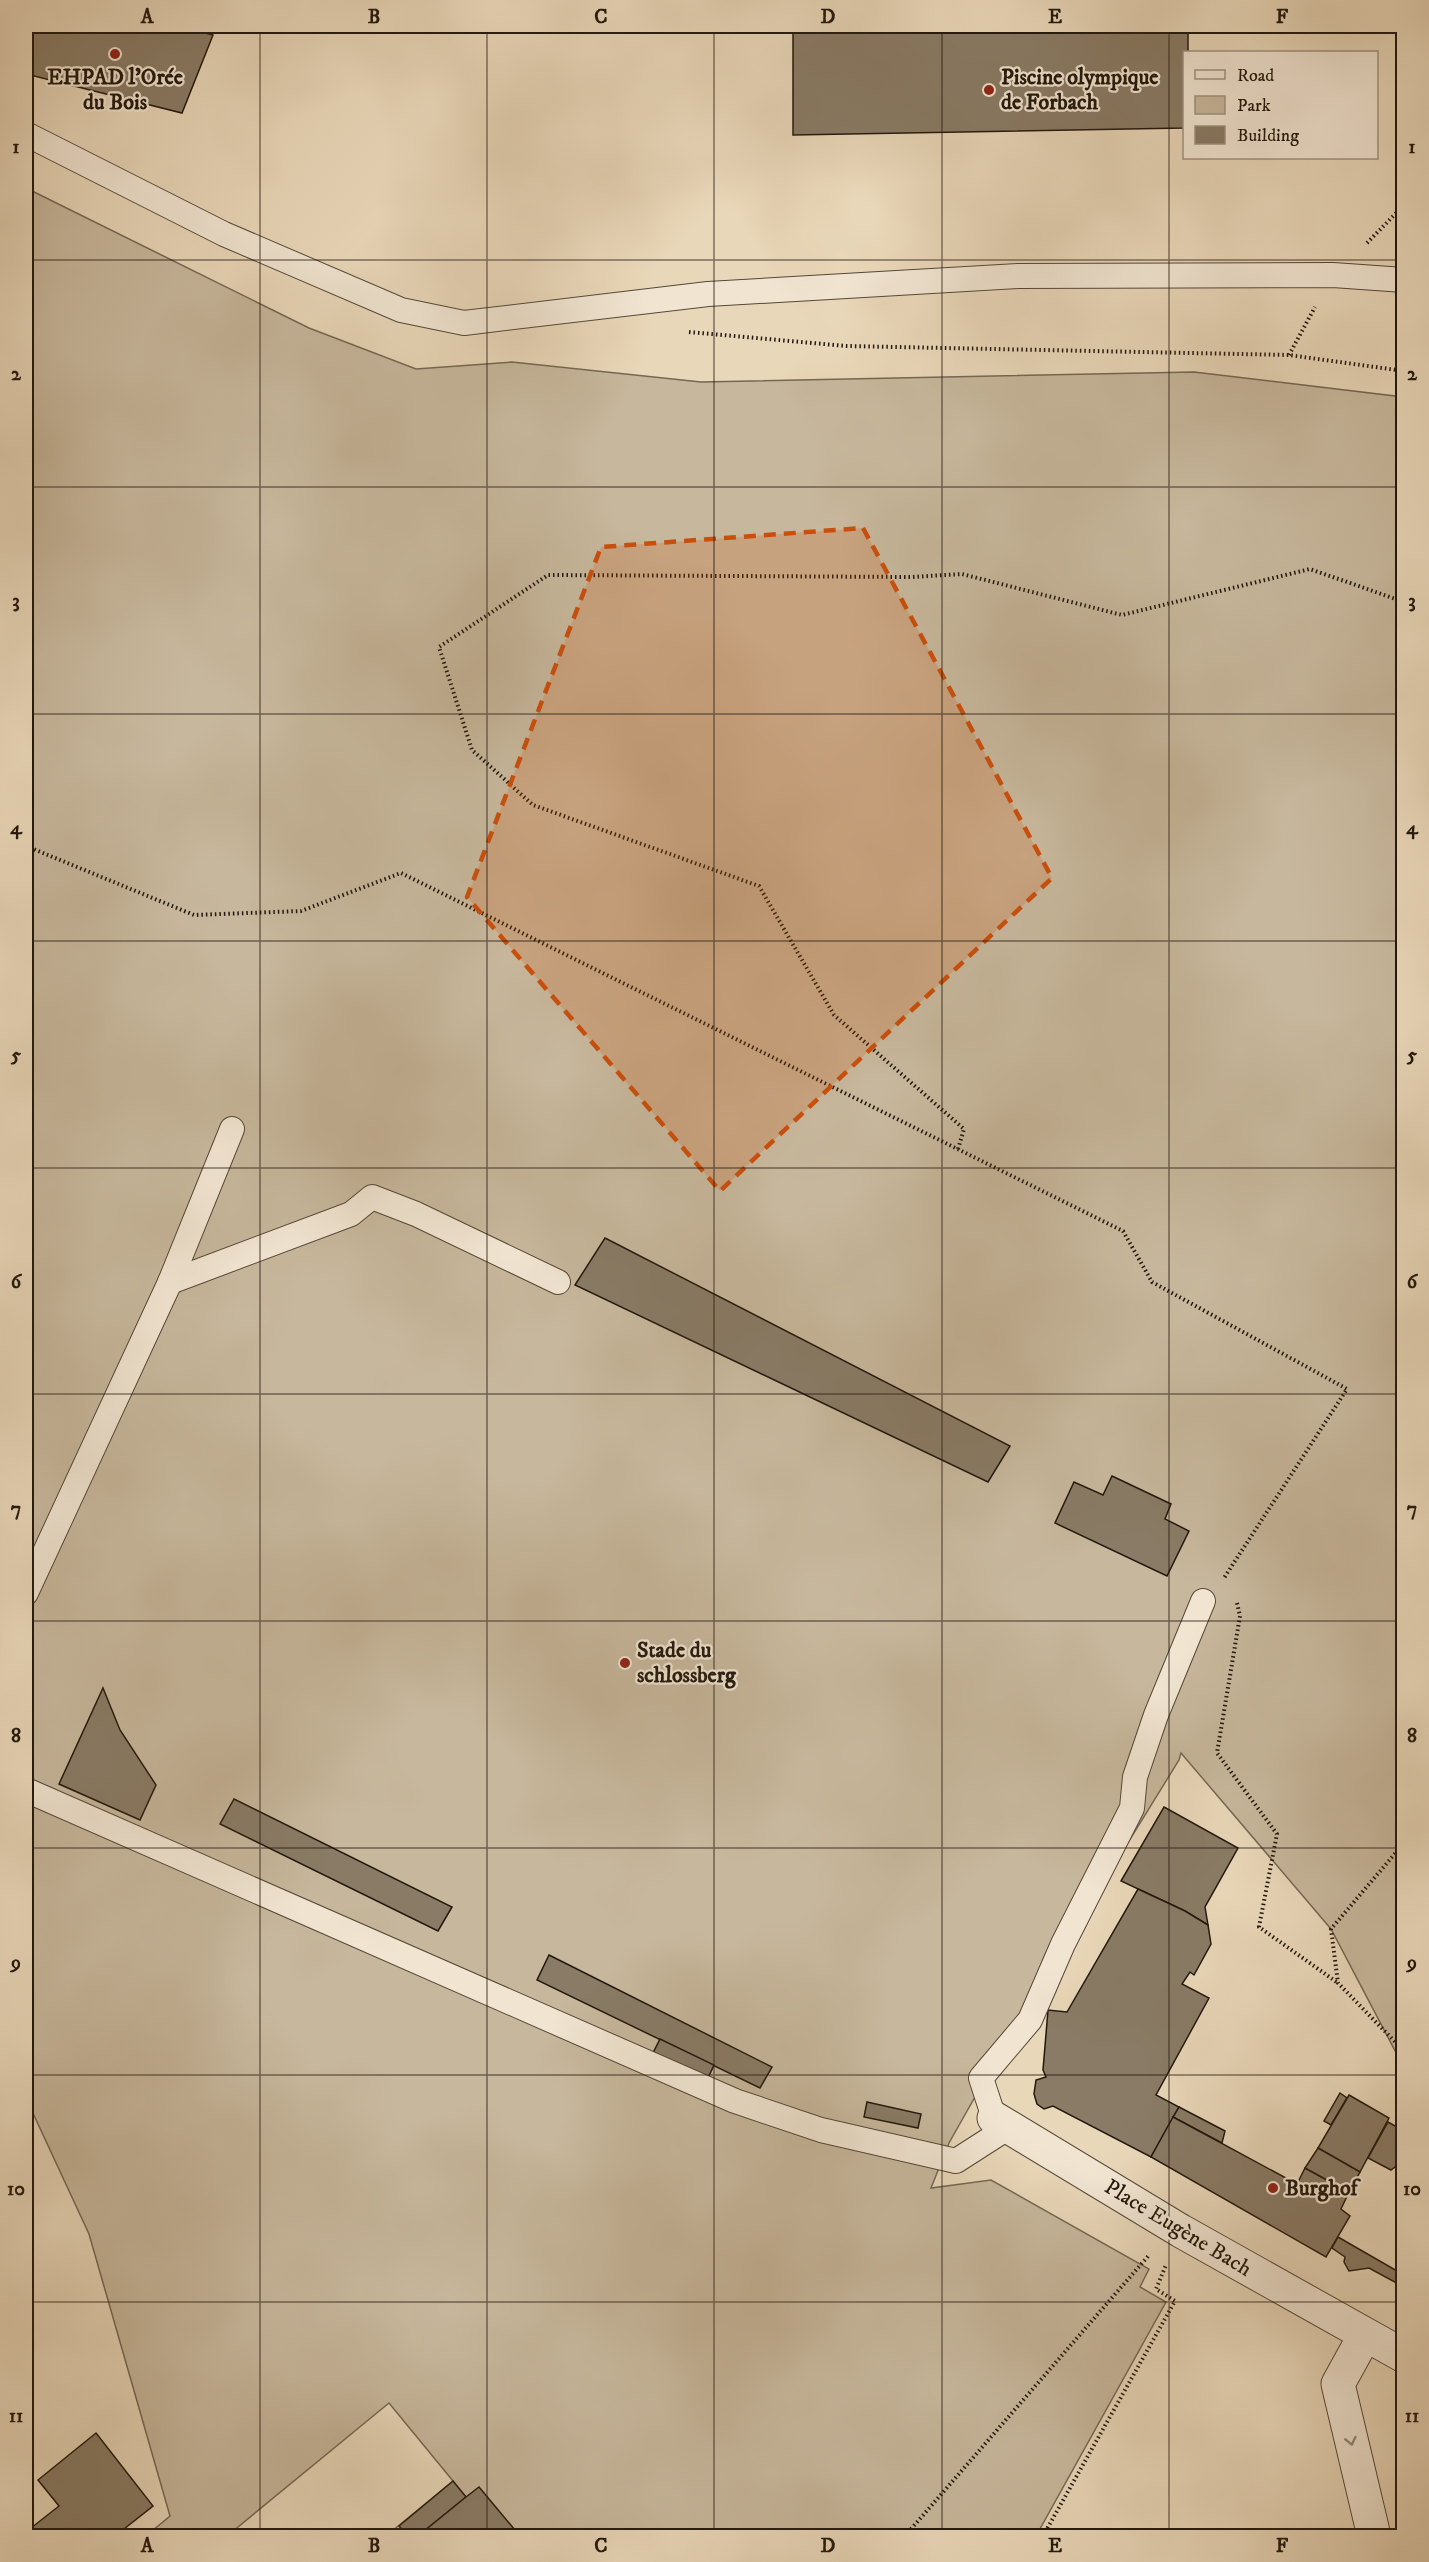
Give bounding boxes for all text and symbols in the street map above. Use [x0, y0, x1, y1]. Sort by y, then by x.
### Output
text: A [140, 5, 155, 30]
text: B [368, 5, 380, 30]
text: C [594, 5, 608, 30]
text: D [821, 5, 836, 30]
text: E [1048, 5, 1062, 30]
text: F [1276, 5, 1289, 30]
marker: EHPAD l'Orée du Bois [108, 47, 122, 61]
legend [1183, 51, 1378, 159]
place label: EHPAD l'Orée du Bois [47, 64, 183, 116]
place label: Piscine olympique de Forbach [1001, 64, 1158, 116]
text: Road [1237, 65, 1274, 87]
marker: Piscine olympique de Forbach [982, 83, 996, 97]
text: Park [1237, 95, 1271, 117]
text: Building [1237, 125, 1299, 147]
text: 1 [12, 135, 20, 160]
text: 1 [1408, 135, 1416, 160]
text: 2 [11, 362, 22, 387]
text: 2 [1407, 362, 1418, 387]
text: 3 [12, 589, 20, 614]
text: 3 [1408, 589, 1416, 614]
text: 4 [10, 816, 23, 841]
text: 4 [1406, 816, 1419, 841]
text: 5 [10, 1043, 21, 1068]
text: 5 [1406, 1043, 1417, 1068]
text: 6 [11, 1270, 23, 1295]
text: 6 [1407, 1270, 1419, 1295]
text: 7 [11, 1497, 21, 1522]
text: 7 [1407, 1497, 1417, 1522]
place label: Stade du schlossberg [637, 1637, 737, 1689]
marker: Stade du schlossberg [618, 1656, 632, 1670]
text: 8 [11, 1724, 21, 1749]
text: 8 [1407, 1724, 1417, 1749]
text: 9 [9, 1951, 21, 1976]
text: 9 [1405, 1951, 1417, 1976]
street label: Place Eugène Bach [1099, 2173, 1257, 2283]
place label: Burghof [1285, 2175, 1362, 2202]
text: 10 [7, 2177, 25, 2202]
text: 10 [1403, 2177, 1421, 2202]
marker: Burghof [1266, 2181, 1280, 2195]
text: 11 [9, 2404, 23, 2429]
text: 11 [1405, 2404, 1419, 2429]
one-way arrow [1344, 2436, 1357, 2446]
text: A [140, 2534, 155, 2559]
text: B [368, 2534, 380, 2559]
text: C [594, 2534, 608, 2559]
text: D [821, 2534, 836, 2559]
text: E [1048, 2534, 1062, 2559]
text: F [1276, 2534, 1289, 2559]

